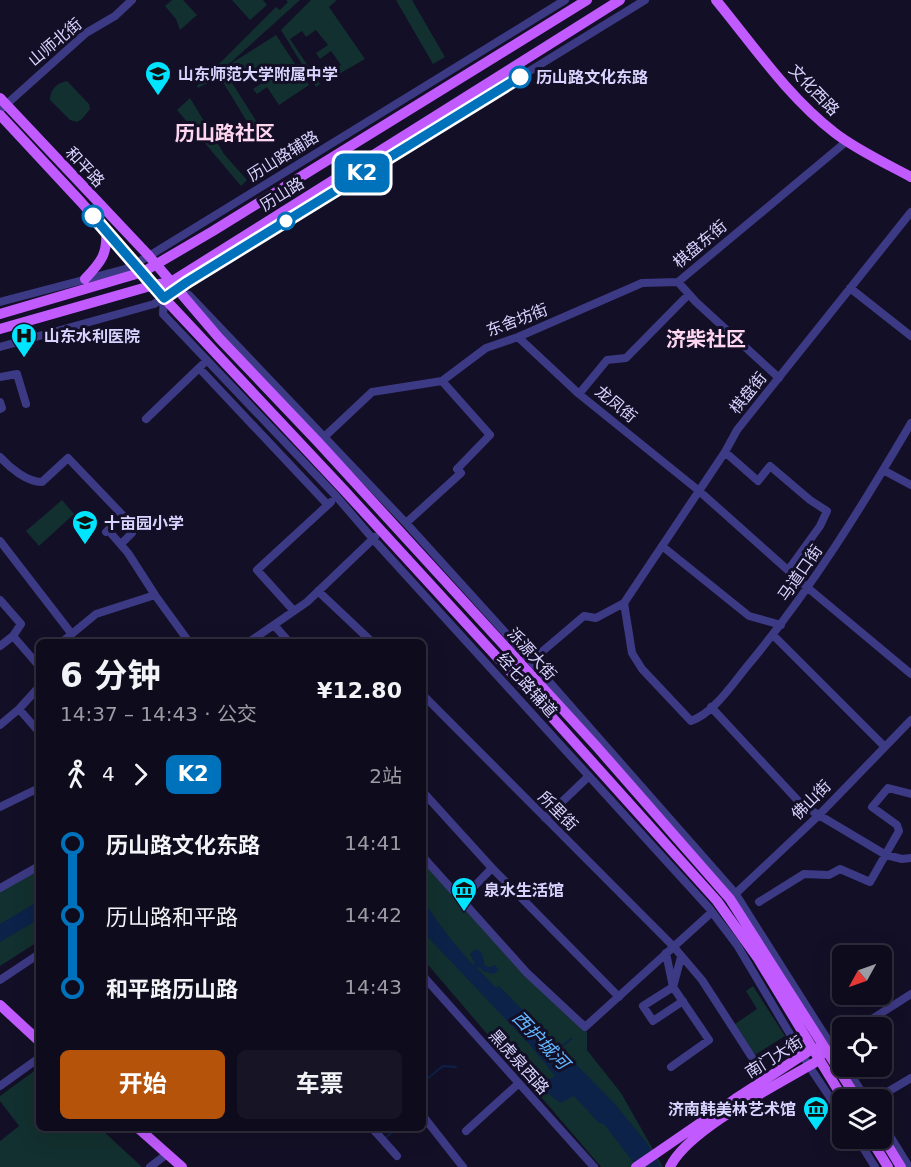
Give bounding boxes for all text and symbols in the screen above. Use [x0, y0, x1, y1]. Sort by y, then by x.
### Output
street label: 山师北街 [24, 14, 86, 70]
school or university icon: 山东师范大学附属中学 [143, 59, 173, 97]
street label: 文化西路 [785, 60, 843, 120]
place label: 山东师范大学附属中学 [178, 65, 338, 84]
marker: 历山路文化东路 [509, 66, 531, 88]
place label: 历山路文化东路 [536, 68, 648, 87]
district label: 历山路社区 [175, 121, 275, 145]
street label: 历山路辅路 [244, 127, 322, 185]
street label: 和平路 [62, 143, 108, 191]
line badge: K2 [335, 154, 389, 192]
text: K2 [347, 161, 377, 185]
street label: 历山路 [257, 173, 307, 215]
unlabelled marker [82, 205, 104, 227]
unlabelled marker [277, 212, 295, 230]
street label: 棋盘东街 [669, 216, 731, 272]
street label: 东舍坊街 [484, 300, 550, 340]
hospital icon: 山东水利医院 [9, 321, 39, 359]
place label: 山东水利医院 [44, 327, 140, 346]
district label: 济柴社区 [666, 327, 746, 351]
street label: 棋盘街 [726, 368, 770, 418]
street label: 龙凤街 [591, 382, 641, 426]
school or university icon: 十亩园小学 [70, 508, 100, 546]
place label: 十亩园小学 [104, 514, 184, 533]
street label: 马道口街 [774, 541, 826, 605]
street label: 泺源大街 [504, 624, 560, 684]
street label: 经七路辅道 [493, 649, 561, 721]
text: 6 分钟 [60, 656, 160, 695]
text: ¥12.80 [317, 678, 402, 703]
text: 14:37 – 14:43 · 公交 [60, 702, 257, 726]
icon: walk [60, 758, 93, 791]
icon: forward [124, 758, 157, 791]
text: 4 [102, 762, 115, 786]
text: K2 [178, 762, 209, 786]
text: 2站 [369, 764, 402, 788]
street label: 佛山街 [787, 776, 835, 824]
street label: 所里街 [534, 787, 582, 835]
text: 14:41 [344, 831, 402, 855]
text: 历山路文化东路 [106, 833, 260, 858]
museum icon: 泉水生活馆 [449, 875, 479, 913]
place label: 泉水生活馆 [484, 881, 564, 900]
text: 14:42 [344, 903, 402, 927]
text: 历山路和平路 [106, 905, 238, 930]
north arrow [832, 945, 892, 1005]
map controls [832, 945, 892, 1149]
text: 14:43 [344, 975, 402, 999]
text: 和平路历山路 [106, 977, 238, 1002]
water label: 西护城河 [508, 1007, 576, 1075]
button: locate [832, 1017, 892, 1077]
street label: 黑虎泉西路 [485, 1026, 553, 1098]
street label: 南门大街 [742, 1032, 806, 1082]
button: 开始 [60, 1050, 225, 1119]
button: 车票 [237, 1050, 402, 1119]
button: layers [832, 1089, 892, 1149]
museum icon: 济南韩美林艺术馆 [801, 1094, 831, 1132]
place label: 济南韩美林艺术馆 [668, 1100, 796, 1119]

